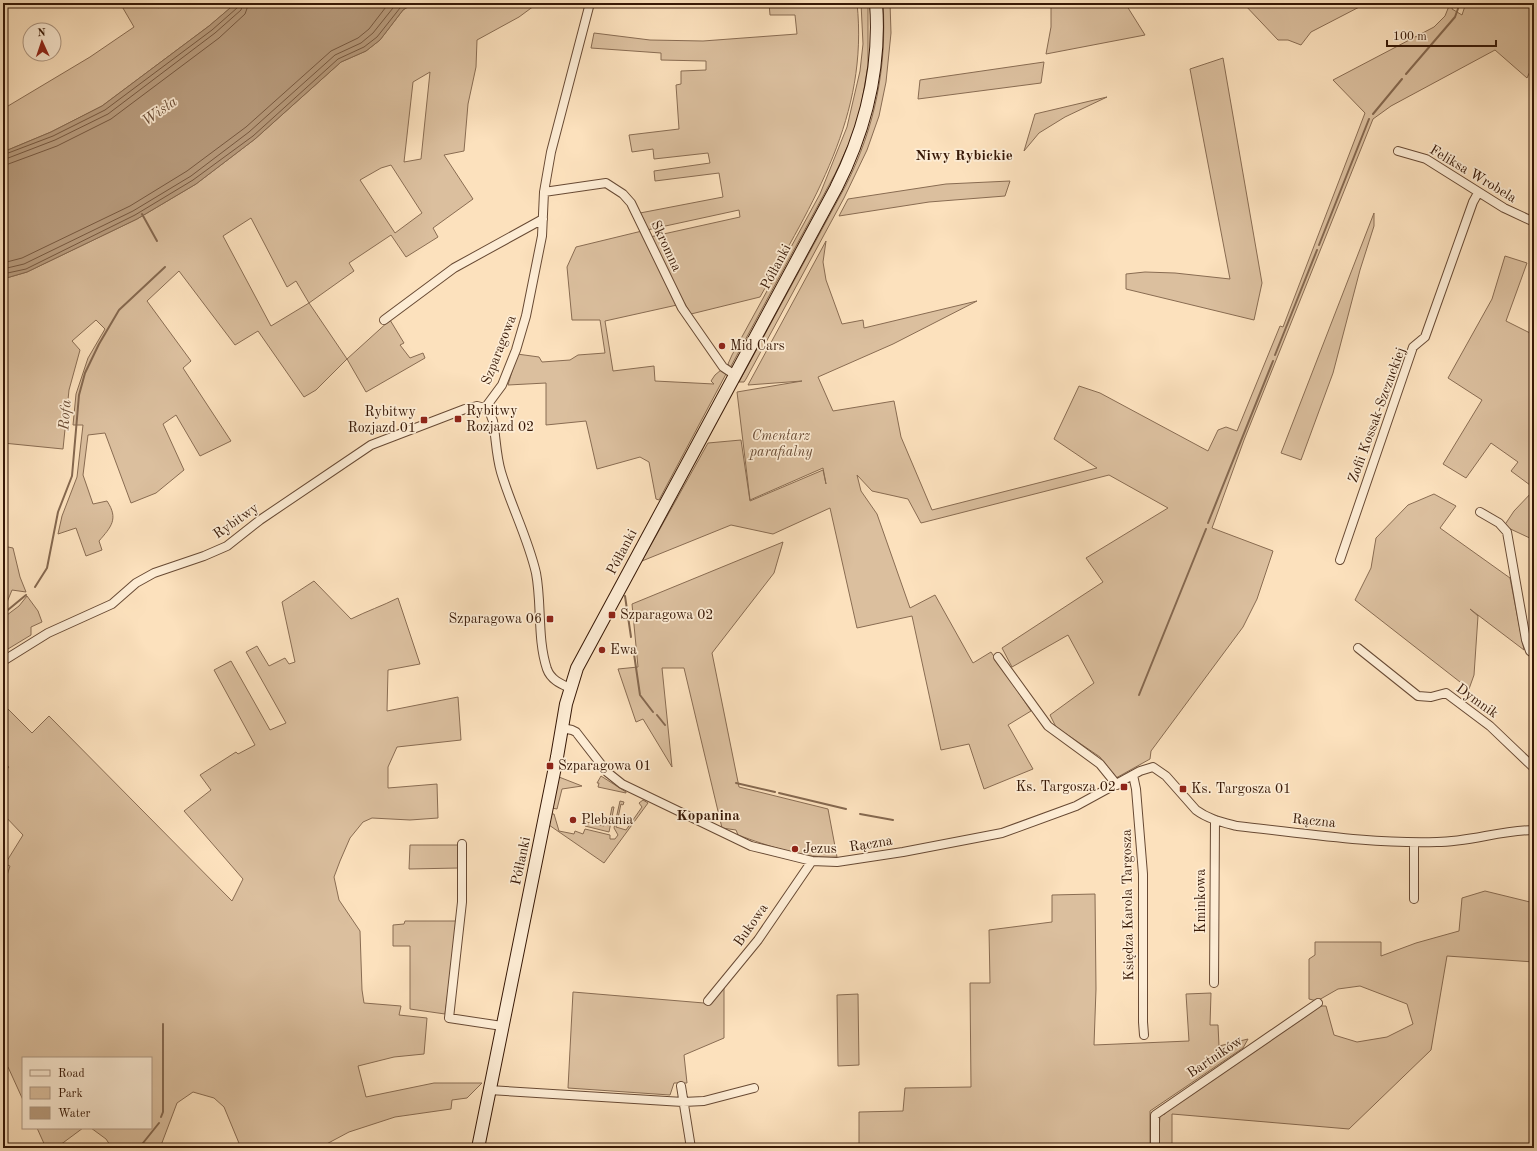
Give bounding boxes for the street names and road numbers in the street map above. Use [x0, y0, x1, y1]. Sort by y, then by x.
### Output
street label: Feliksa Wrobela [1427, 143, 1519, 205]
street label: Skromna [648, 218, 684, 274]
street label: Półłanki [758, 242, 794, 292]
street label: Szparagowa [479, 313, 519, 387]
street label: Zofii Kossak-Szczuckiej [1346, 345, 1408, 485]
street label: Rybitwy [211, 500, 262, 542]
street label: Półłanki [604, 527, 640, 577]
street label: Dymnik [1453, 681, 1501, 721]
street label: Rączna [1292, 812, 1337, 830]
street label: Księdza Karola Targosza [1120, 829, 1136, 981]
street label: Rączna [848, 834, 894, 854]
street label: Półłanki [509, 835, 533, 886]
street label: Kminkowa [1194, 869, 1208, 933]
street label: Bukowa [731, 901, 771, 949]
street label: Bartników [1185, 1033, 1245, 1081]

